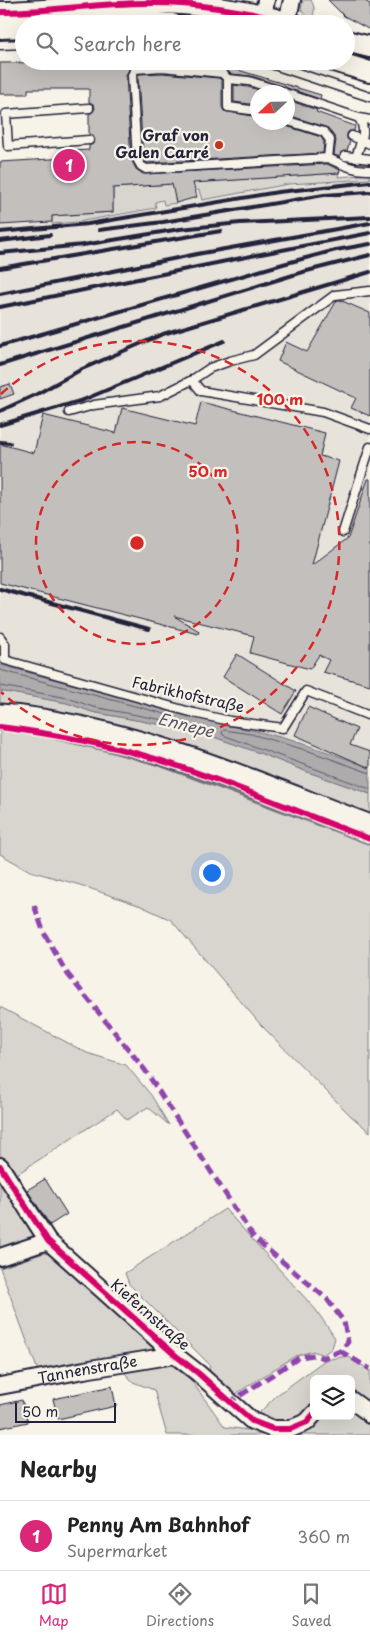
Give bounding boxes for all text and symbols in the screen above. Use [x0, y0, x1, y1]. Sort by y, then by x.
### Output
search box [15, 15, 355, 70]
icon: search [33, 29, 61, 57]
text: Search here [73, 29, 182, 57]
north arrow [250, 85, 295, 130]
place label: Graf von Galen Carré [115, 123, 209, 163]
marker: Graf von Galen Carré [213, 139, 225, 151]
pin: 1 [53, 146, 85, 184]
text: 100 m [257, 387, 303, 410]
text: 50 m [189, 459, 227, 482]
centre of rings [128, 534, 146, 552]
street label: Fabrikhofstraße [130, 669, 247, 718]
water label: Ennepe [156, 706, 218, 743]
your location [199, 860, 225, 886]
street label: Kiefernstraße [106, 1273, 196, 1355]
street label: Tannenstraße [36, 1348, 139, 1389]
map controls [310, 1375, 355, 1420]
button: layers [310, 1375, 355, 1420]
scale bar [15, 1400, 116, 1423]
text: 50 m [22, 1401, 58, 1422]
text: Nearby [20, 1452, 97, 1484]
text: Penny Am Bahnhof [67, 1510, 250, 1538]
text: 1 [32, 1524, 40, 1548]
text: 360 m [298, 1524, 350, 1548]
text: Supermarket [67, 1538, 167, 1562]
tab: Map [39, 1580, 69, 1631]
tab: Directions [146, 1580, 214, 1631]
tab: Saved [292, 1580, 331, 1631]

